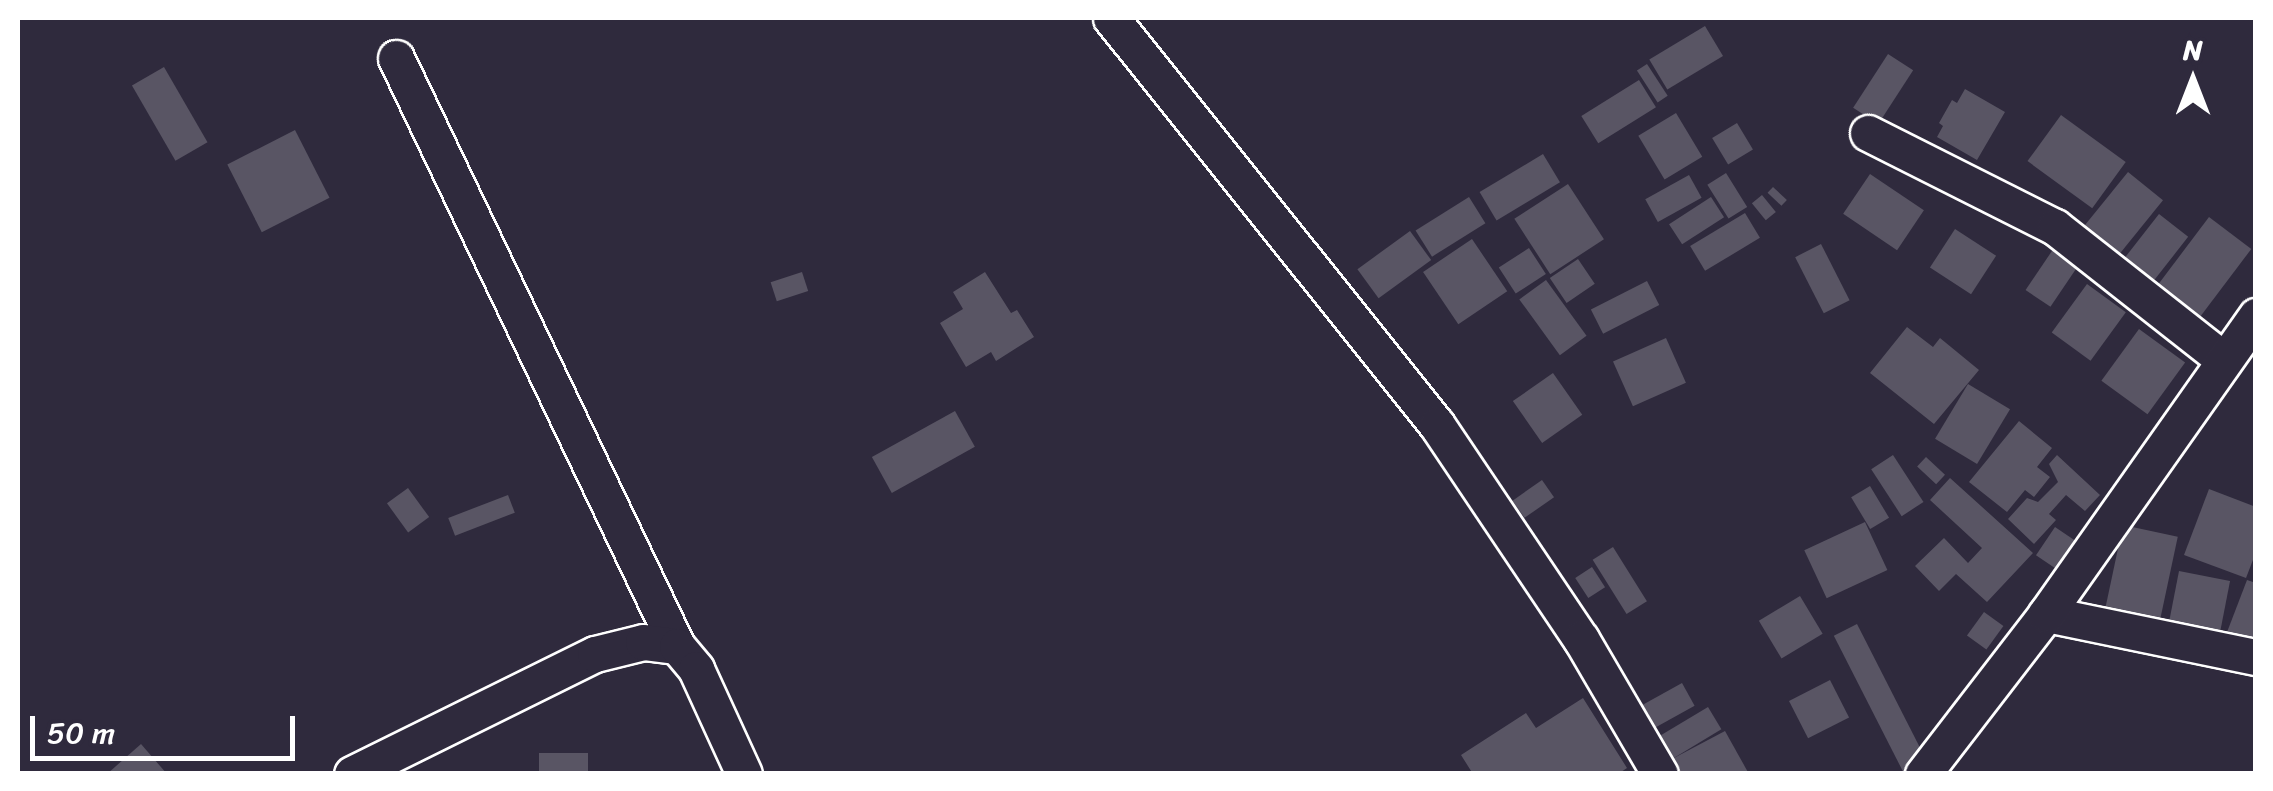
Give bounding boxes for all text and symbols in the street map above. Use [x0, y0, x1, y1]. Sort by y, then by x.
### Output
text: N [2183, 25, 2203, 74]
north arrow [2143, 30, 2243, 130]
scale bar [35, 696, 300, 758]
text: 50 m [47, 706, 115, 760]

